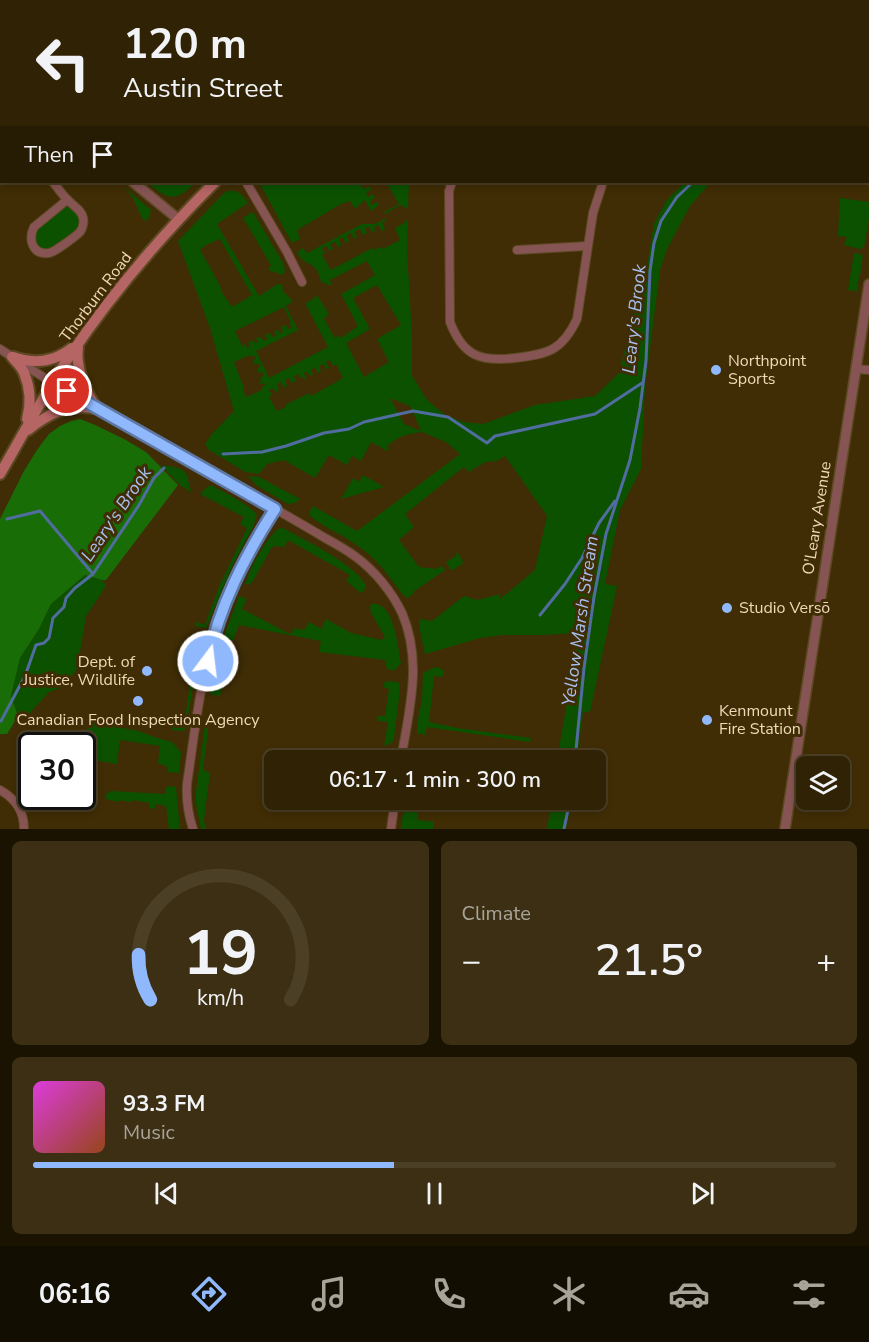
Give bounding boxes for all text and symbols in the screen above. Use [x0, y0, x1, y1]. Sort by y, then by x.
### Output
text: 120 m [123, 16, 247, 73]
icon: left [24, 24, 102, 102]
text: Austin Street [123, 70, 282, 107]
icon: arrive [86, 138, 119, 171]
text: Then [24, 140, 74, 170]
street label: Thorburn Road [55, 247, 137, 347]
water label: Leary's Brook [616, 262, 652, 375]
place label: Northpoint Sports [728, 350, 807, 390]
marker: Northpoint Sports [709, 363, 723, 377]
pin [41, 365, 92, 416]
icon: arrive [50, 374, 83, 407]
street label: O'Leary Avenue [797, 460, 837, 576]
water label: Leary's Brook [75, 461, 157, 566]
water label: Yellow Marsh Stream [556, 534, 604, 708]
place label: Studio Versō [739, 597, 830, 619]
marker: Studio Versō [720, 601, 734, 615]
position arrow [176, 629, 240, 693]
place label: Dept. of Justice, Wildlife [22, 651, 136, 691]
marker: Dept. of Justice, Wildlife [140, 664, 154, 678]
marker: Canadian Food Inspection Agency [131, 694, 145, 708]
place label: Kenmount Fire Station [719, 700, 801, 740]
place label: Canadian Food Inspection Agency [17, 709, 260, 731]
marker: Kenmount Fire Station [700, 713, 714, 727]
speed limit sign: 30 [18, 732, 96, 810]
map controls [796, 756, 850, 810]
button: layers [796, 756, 850, 810]
text: 06:17 · 1 min · 300 m [329, 765, 541, 795]
text: Climate [462, 900, 531, 927]
text: 19 [183, 911, 258, 996]
text: 21.5° [594, 930, 703, 991]
text: − [462, 939, 481, 984]
text: + [816, 939, 836, 984]
text: km/h [197, 983, 244, 1013]
text: 93.3 FM [123, 1089, 205, 1119]
text: Music [123, 1119, 175, 1146]
icon: previous [150, 1177, 183, 1210]
icon: pause [418, 1177, 451, 1210]
icon: next [686, 1177, 719, 1210]
icon: directions [188, 1273, 230, 1315]
icon: music [308, 1273, 350, 1315]
icon: phone [428, 1273, 470, 1315]
icon: climate [548, 1273, 590, 1315]
icon: car [668, 1273, 710, 1315]
icon: filters [788, 1273, 830, 1315]
text: 06:16 [39, 1276, 110, 1313]

